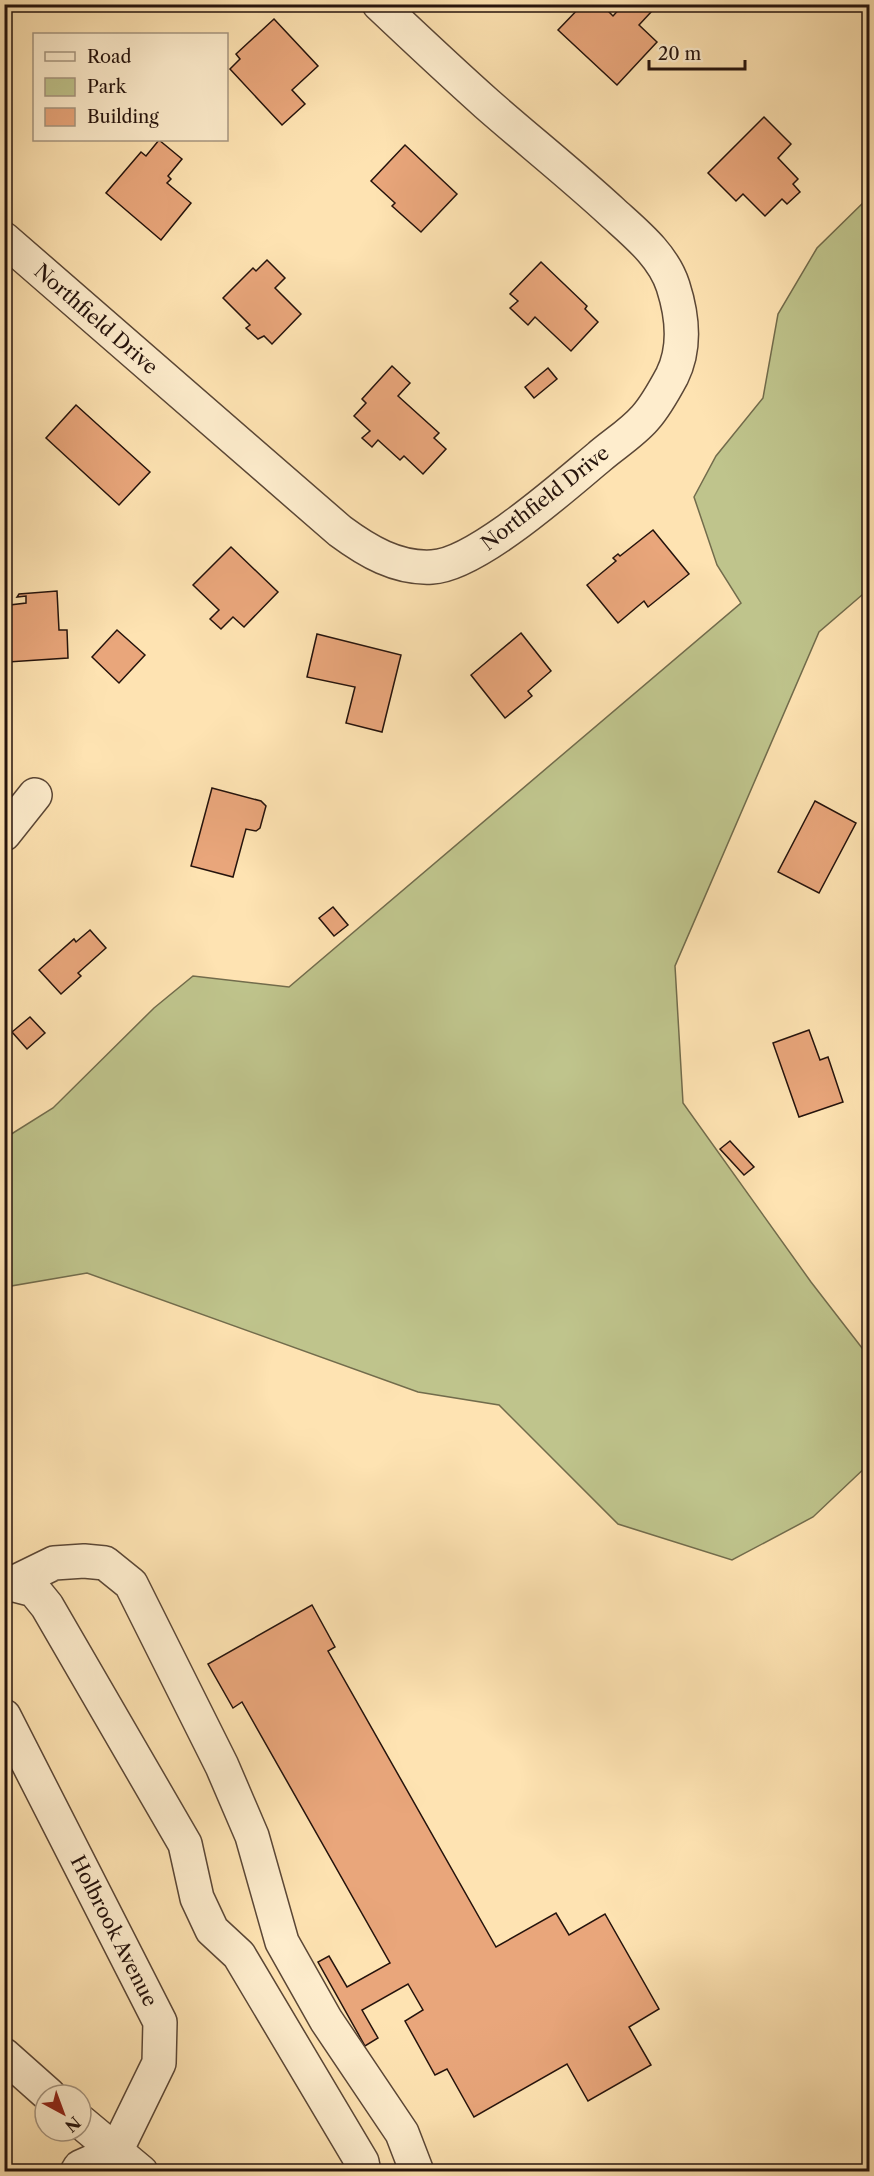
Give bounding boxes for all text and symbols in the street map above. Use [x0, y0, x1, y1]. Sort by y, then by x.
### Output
legend [33, 33, 228, 141]
scale bar [649, 33, 745, 71]
text: 20 m [658, 43, 702, 65]
text: Road [87, 46, 132, 68]
text: Park [87, 76, 128, 98]
text: Building [87, 106, 159, 128]
street label: Northfield Drive [29, 259, 163, 379]
street label: Northfield Drive [476, 441, 614, 555]
street label: Holbrook Avenue [66, 1851, 162, 2011]
north arrow [33, 2083, 93, 2143]
text: N [61, 2112, 85, 2136]

